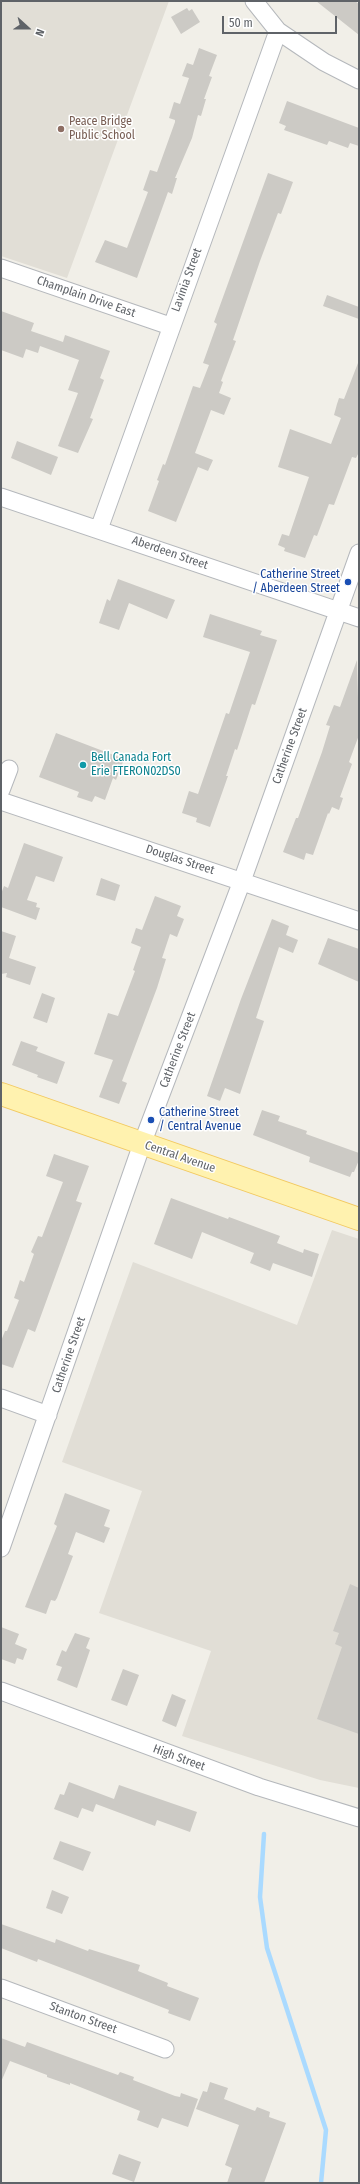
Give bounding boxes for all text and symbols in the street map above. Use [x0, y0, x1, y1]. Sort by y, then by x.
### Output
north arrow [8, 8, 48, 48]
scale bar [224, 8, 339, 34]
text: 50 m [229, 16, 253, 30]
text: N [32, 27, 47, 38]
place label: Peace Bridge Public School [69, 115, 135, 143]
marker: Peace Bridge Public School [56, 124, 66, 134]
street label: Lavinia Street [169, 246, 205, 314]
street label: Champlain Drive East [35, 273, 137, 321]
street label: Aberdeen Street [130, 533, 210, 573]
place label: Catherine Street / Aberdeen Street [252, 568, 340, 596]
marker: Catherine Street / Aberdeen Street [343, 577, 353, 587]
street label: Catherine Street [270, 706, 310, 786]
place label: Bell Canada Fort Erie FTERON02DS0 [91, 751, 181, 779]
marker: Bell Canada Fort Erie FTERON02DS0 [78, 760, 88, 770]
street label: Douglas Street [144, 842, 216, 878]
street label: Catherine Street [157, 1010, 199, 1090]
place label: Catherine Street / Central Avenue [159, 1106, 241, 1134]
marker: Catherine Street / Central Avenue [146, 1115, 156, 1125]
street label: Central Avenue [143, 1138, 217, 1176]
street label: Catherine Street [49, 1315, 89, 1395]
street label: High Street [151, 1742, 207, 1774]
street label: Stanton Street [47, 1999, 119, 2037]

